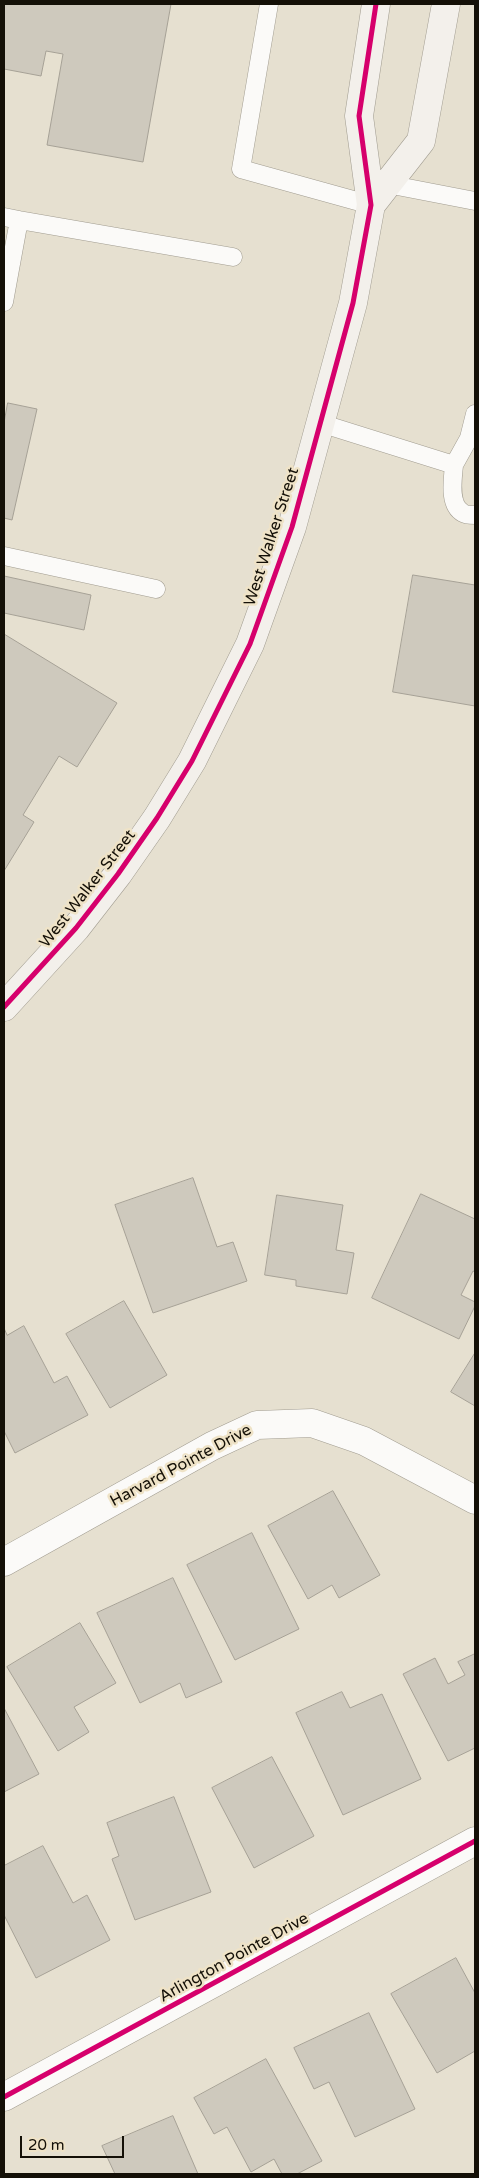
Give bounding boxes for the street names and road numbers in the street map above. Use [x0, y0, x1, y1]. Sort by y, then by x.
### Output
street label: West Walker Street [241, 465, 303, 609]
street label: West Walker Street [36, 826, 140, 952]
street label: Harvard Pointe Drive [107, 1421, 255, 1511]
street label: Arlington Pointe Drive [156, 1909, 312, 2007]

